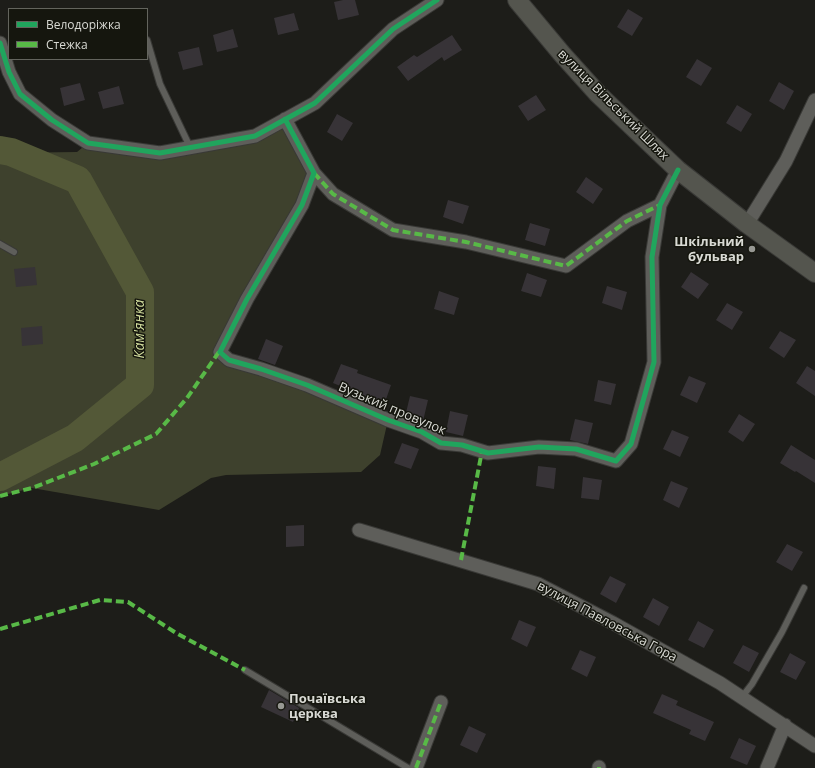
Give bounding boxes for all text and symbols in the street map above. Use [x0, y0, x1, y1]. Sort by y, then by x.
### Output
legend [8, 8, 148, 60]
text: Велодоріжка [46, 16, 121, 33]
text: Стежка [46, 36, 88, 53]
street label: вулиця Вільський Шлях [554, 46, 672, 164]
place label: Шкільний бульвар [674, 234, 744, 265]
marker: Шкільний бульвар [747, 244, 757, 254]
water label: Кам'янка [132, 300, 148, 358]
street label: Вузький провулок [336, 379, 448, 439]
street label: вулиця Павловська Гора [534, 578, 680, 666]
place label: Почаївська церква [289, 691, 366, 722]
marker: Почаївська церква [276, 701, 286, 711]

